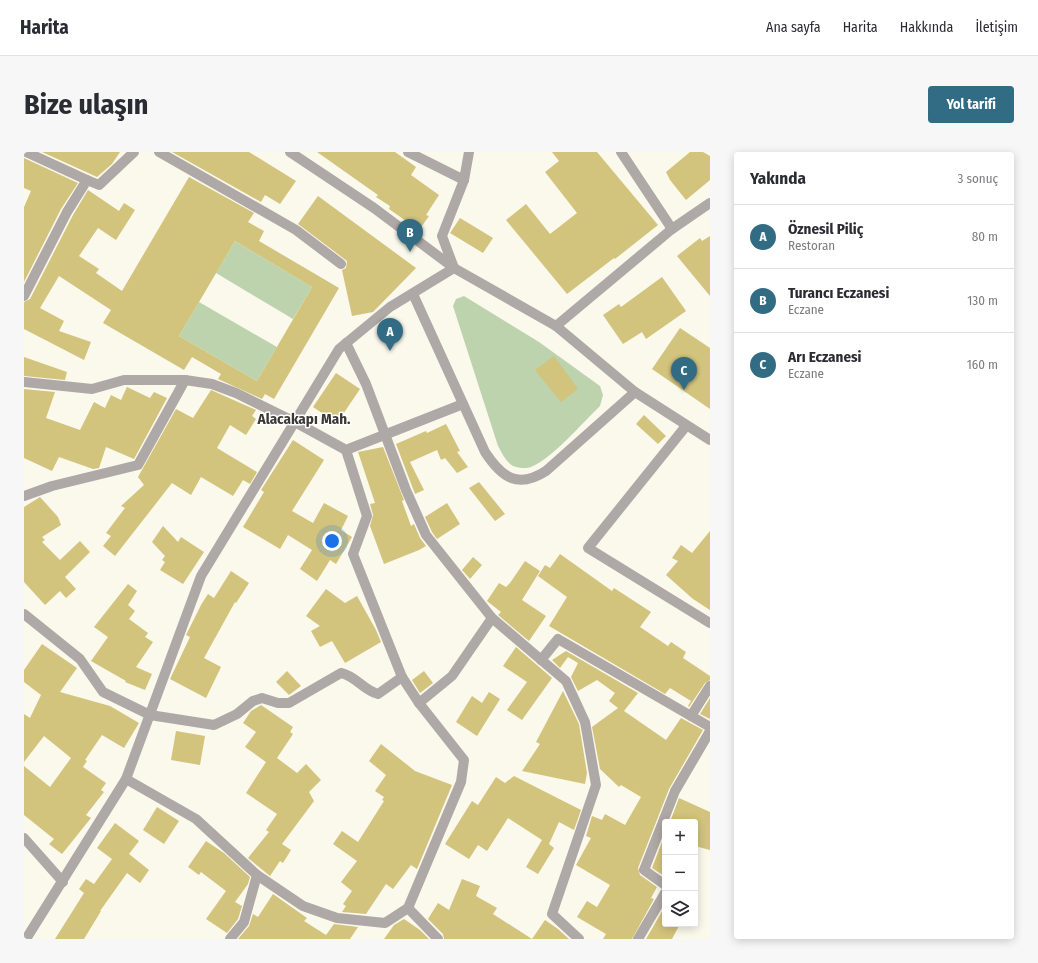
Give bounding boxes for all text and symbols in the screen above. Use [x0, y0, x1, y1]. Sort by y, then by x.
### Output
text: Harita [20, 16, 69, 39]
text: Ana sayfa [766, 19, 821, 36]
text: Harita [843, 19, 878, 36]
text: Hakkında [900, 19, 953, 36]
text: İletişim [975, 19, 1018, 36]
button: Yol tarifi [928, 86, 1014, 123]
text: Bize ulaşın [24, 88, 148, 121]
text: Yakında [750, 168, 806, 189]
text: 3 sonuç [957, 171, 998, 186]
pin: B [397, 219, 423, 252]
text: Öznesil Piliç [788, 220, 863, 238]
text: A [759, 229, 767, 244]
text: 80 m [972, 229, 998, 244]
text: Restoran [788, 238, 835, 253]
text: Turancı Eczanesi [788, 284, 889, 302]
text: B [759, 293, 767, 308]
text: 130 m [967, 293, 998, 308]
text: Eczane [788, 302, 824, 317]
pin: A [377, 318, 403, 351]
text: Arı Eczanesi [788, 348, 862, 366]
pin: C [671, 357, 697, 390]
text: C [760, 357, 766, 372]
text: 160 m [967, 357, 998, 372]
text: Eczane [788, 366, 824, 381]
district label: Alacakapı Mah. [256, 410, 351, 428]
your location [322, 531, 342, 551]
map controls [662, 819, 698, 927]
button: + [662, 819, 698, 855]
button: − [662, 855, 698, 891]
button: layers [662, 891, 698, 927]

